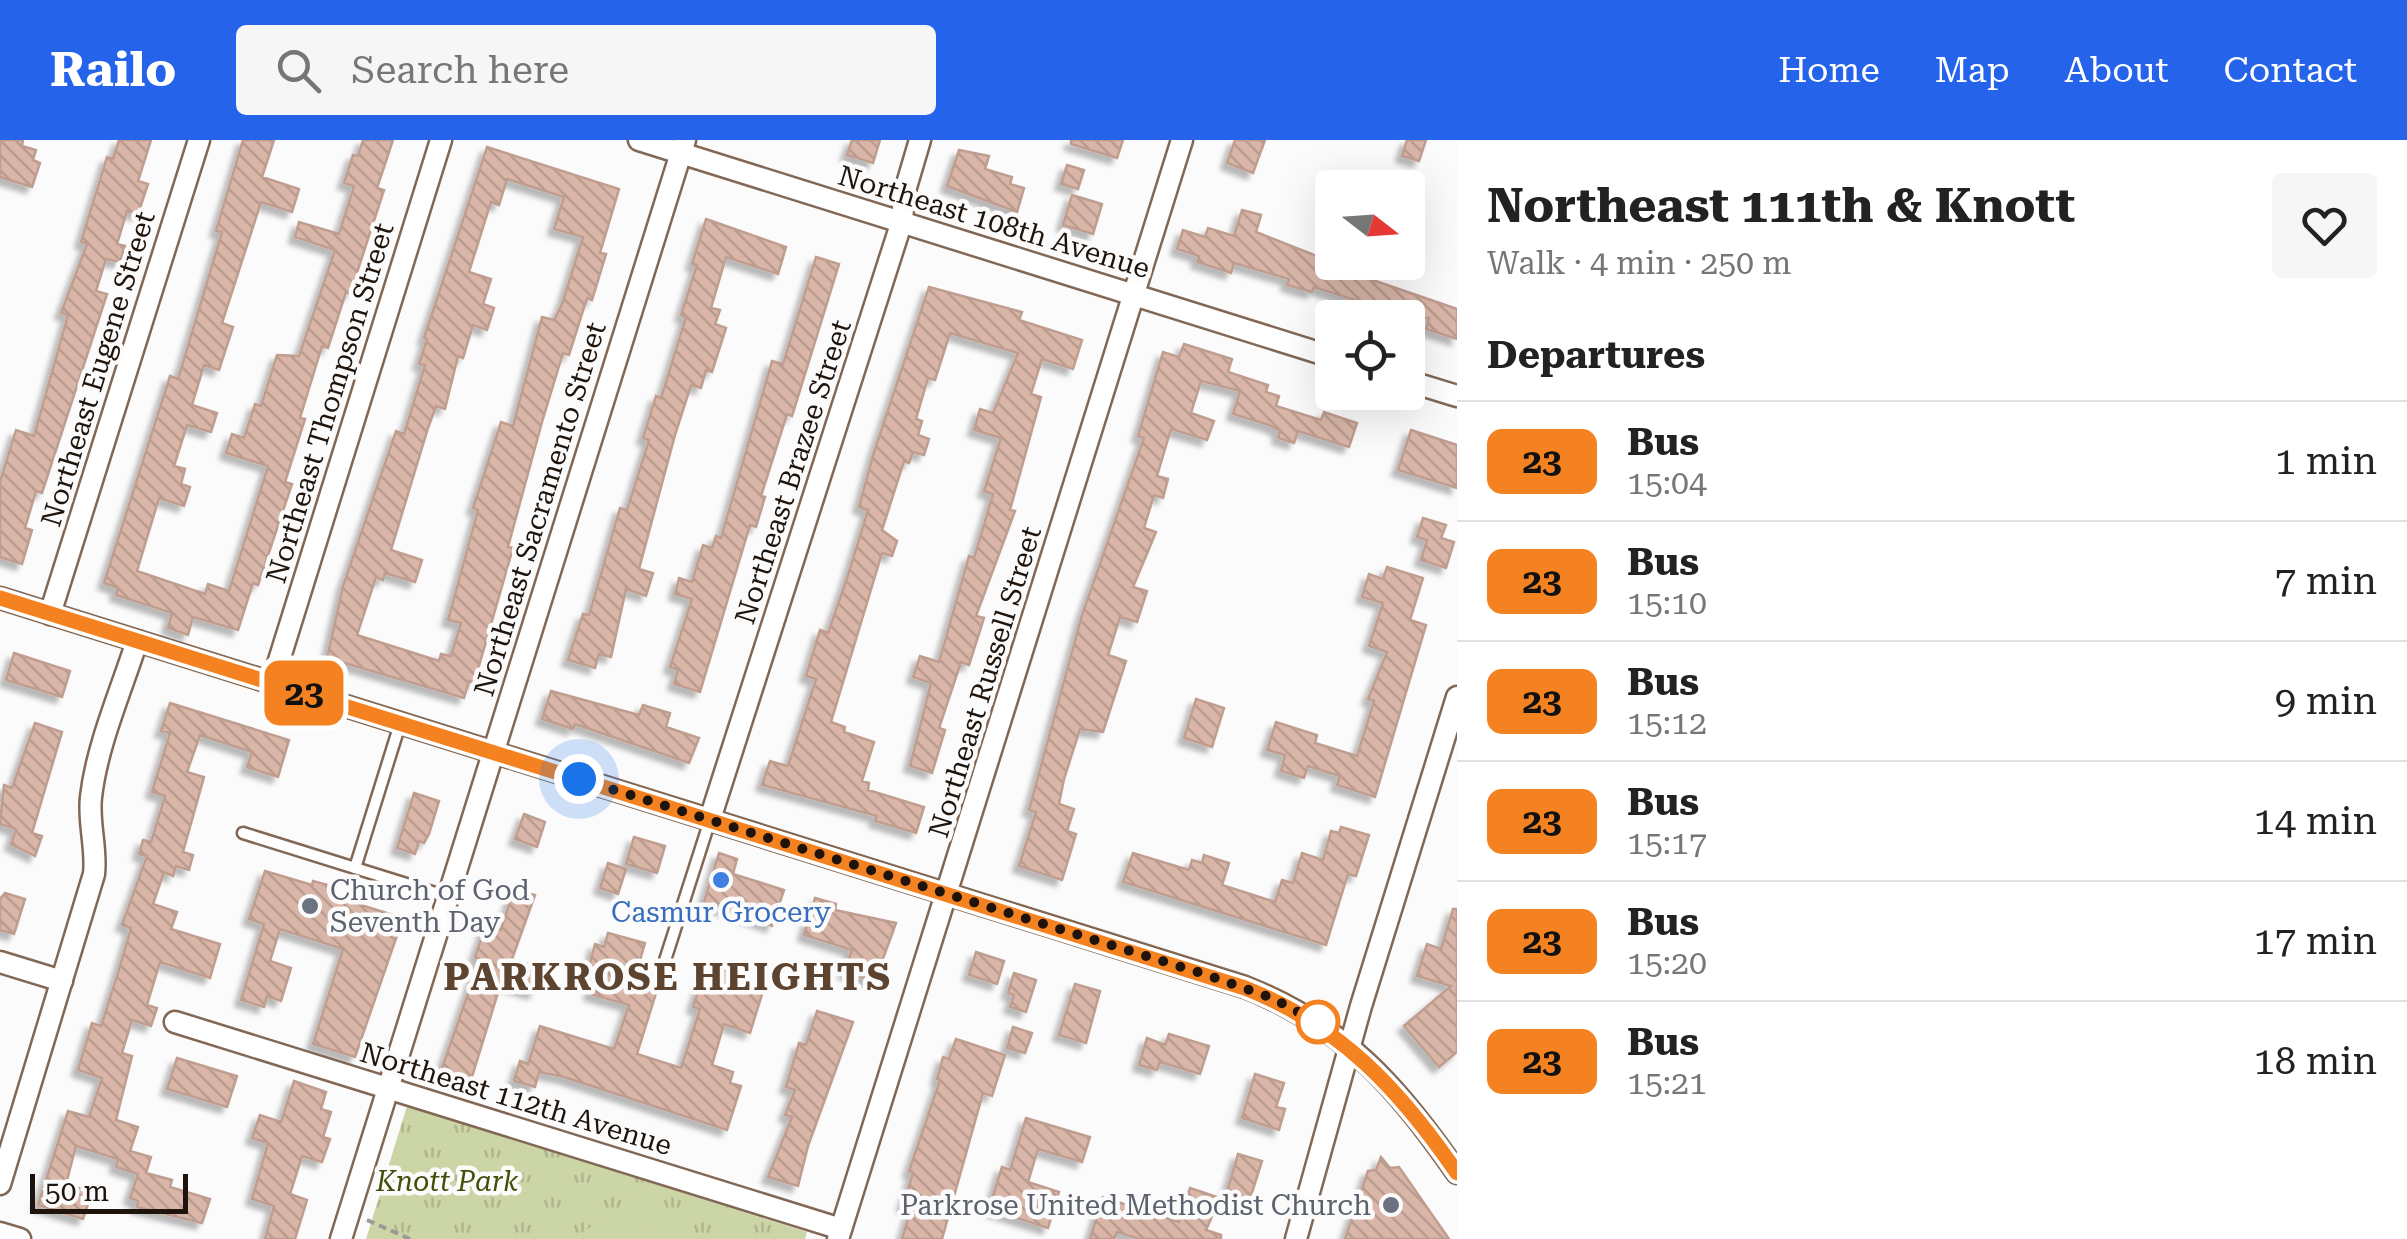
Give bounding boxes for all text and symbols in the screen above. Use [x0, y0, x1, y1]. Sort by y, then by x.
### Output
search box [236, 25, 936, 115]
text: Railo [50, 42, 176, 98]
icon: search [271, 43, 326, 98]
text: Search here [351, 48, 569, 92]
text: Home [1778, 50, 1880, 91]
text: Map [1935, 50, 2010, 91]
text: About [2065, 50, 2169, 91]
text: Contact [2224, 50, 2357, 91]
street label: Northeast 108th Avenue [834, 159, 1154, 285]
north arrow [1315, 170, 1425, 280]
map controls [1315, 170, 1425, 410]
button: heart [2272, 173, 2377, 278]
text: Northeast 111th & Knott [1487, 178, 2075, 234]
street label: Northeast Eugene Street [34, 207, 162, 531]
street label: Northeast Thompson Street [259, 219, 401, 587]
text: Walk · 4 min · 250 m [1487, 244, 1791, 282]
button: locate [1315, 300, 1425, 410]
street label: Northeast Brazee Street [728, 316, 858, 628]
street label: Northeast Sacramento Street [467, 318, 613, 700]
text: Departures [1487, 333, 1705, 377]
text: Bus [1627, 420, 1699, 464]
text: 1 min [2275, 439, 2377, 483]
text: 23 [1522, 441, 1562, 482]
text: 15:04 [1627, 464, 1707, 502]
street label: Northeast Russell Street [922, 522, 1048, 842]
text: Bus [1627, 540, 1699, 584]
text: 7 min [2275, 559, 2377, 603]
text: 23 [1522, 561, 1562, 602]
text: 15:10 [1627, 584, 1707, 622]
line badge: 23 [259, 660, 349, 726]
text: Bus [1627, 660, 1699, 704]
text: 23 [284, 673, 324, 714]
text: 9 min [2275, 679, 2377, 723]
text: 23 [1522, 681, 1562, 722]
text: 15:12 [1627, 704, 1707, 742]
your location [554, 754, 604, 804]
text: Bus [1627, 780, 1699, 824]
text: 14 min [2254, 799, 2377, 843]
text: 23 [1522, 801, 1562, 842]
text: 15:17 [1627, 824, 1707, 862]
marker: Casmur Grocery [710, 869, 732, 891]
place label: Church of God Seventh Day [330, 874, 530, 939]
marker: Church of God Seventh Day [299, 895, 321, 917]
place label: Casmur Grocery [611, 896, 831, 929]
text: Bus [1627, 900, 1699, 944]
text: 17 min [2254, 919, 2377, 963]
text: 23 [1522, 921, 1562, 962]
text: 15:20 [1627, 944, 1707, 982]
district label: PARKROSE HEIGHTS [443, 955, 893, 999]
unlabelled marker [1297, 1001, 1339, 1043]
text: Bus [1627, 1020, 1699, 1064]
street label: Northeast 112th Avenue [356, 1036, 676, 1162]
text: 18 min [2254, 1039, 2377, 1083]
text: 23 [1522, 1041, 1562, 1082]
text: 15:21 [1627, 1064, 1707, 1102]
park label: Knott Park [375, 1165, 519, 1198]
scale bar [30, 1169, 188, 1214]
text: 50 m [45, 1175, 109, 1208]
place label: Parkrose United Methodist Church [900, 1189, 1371, 1222]
marker: Parkrose United Methodist Church [1380, 1194, 1402, 1216]

